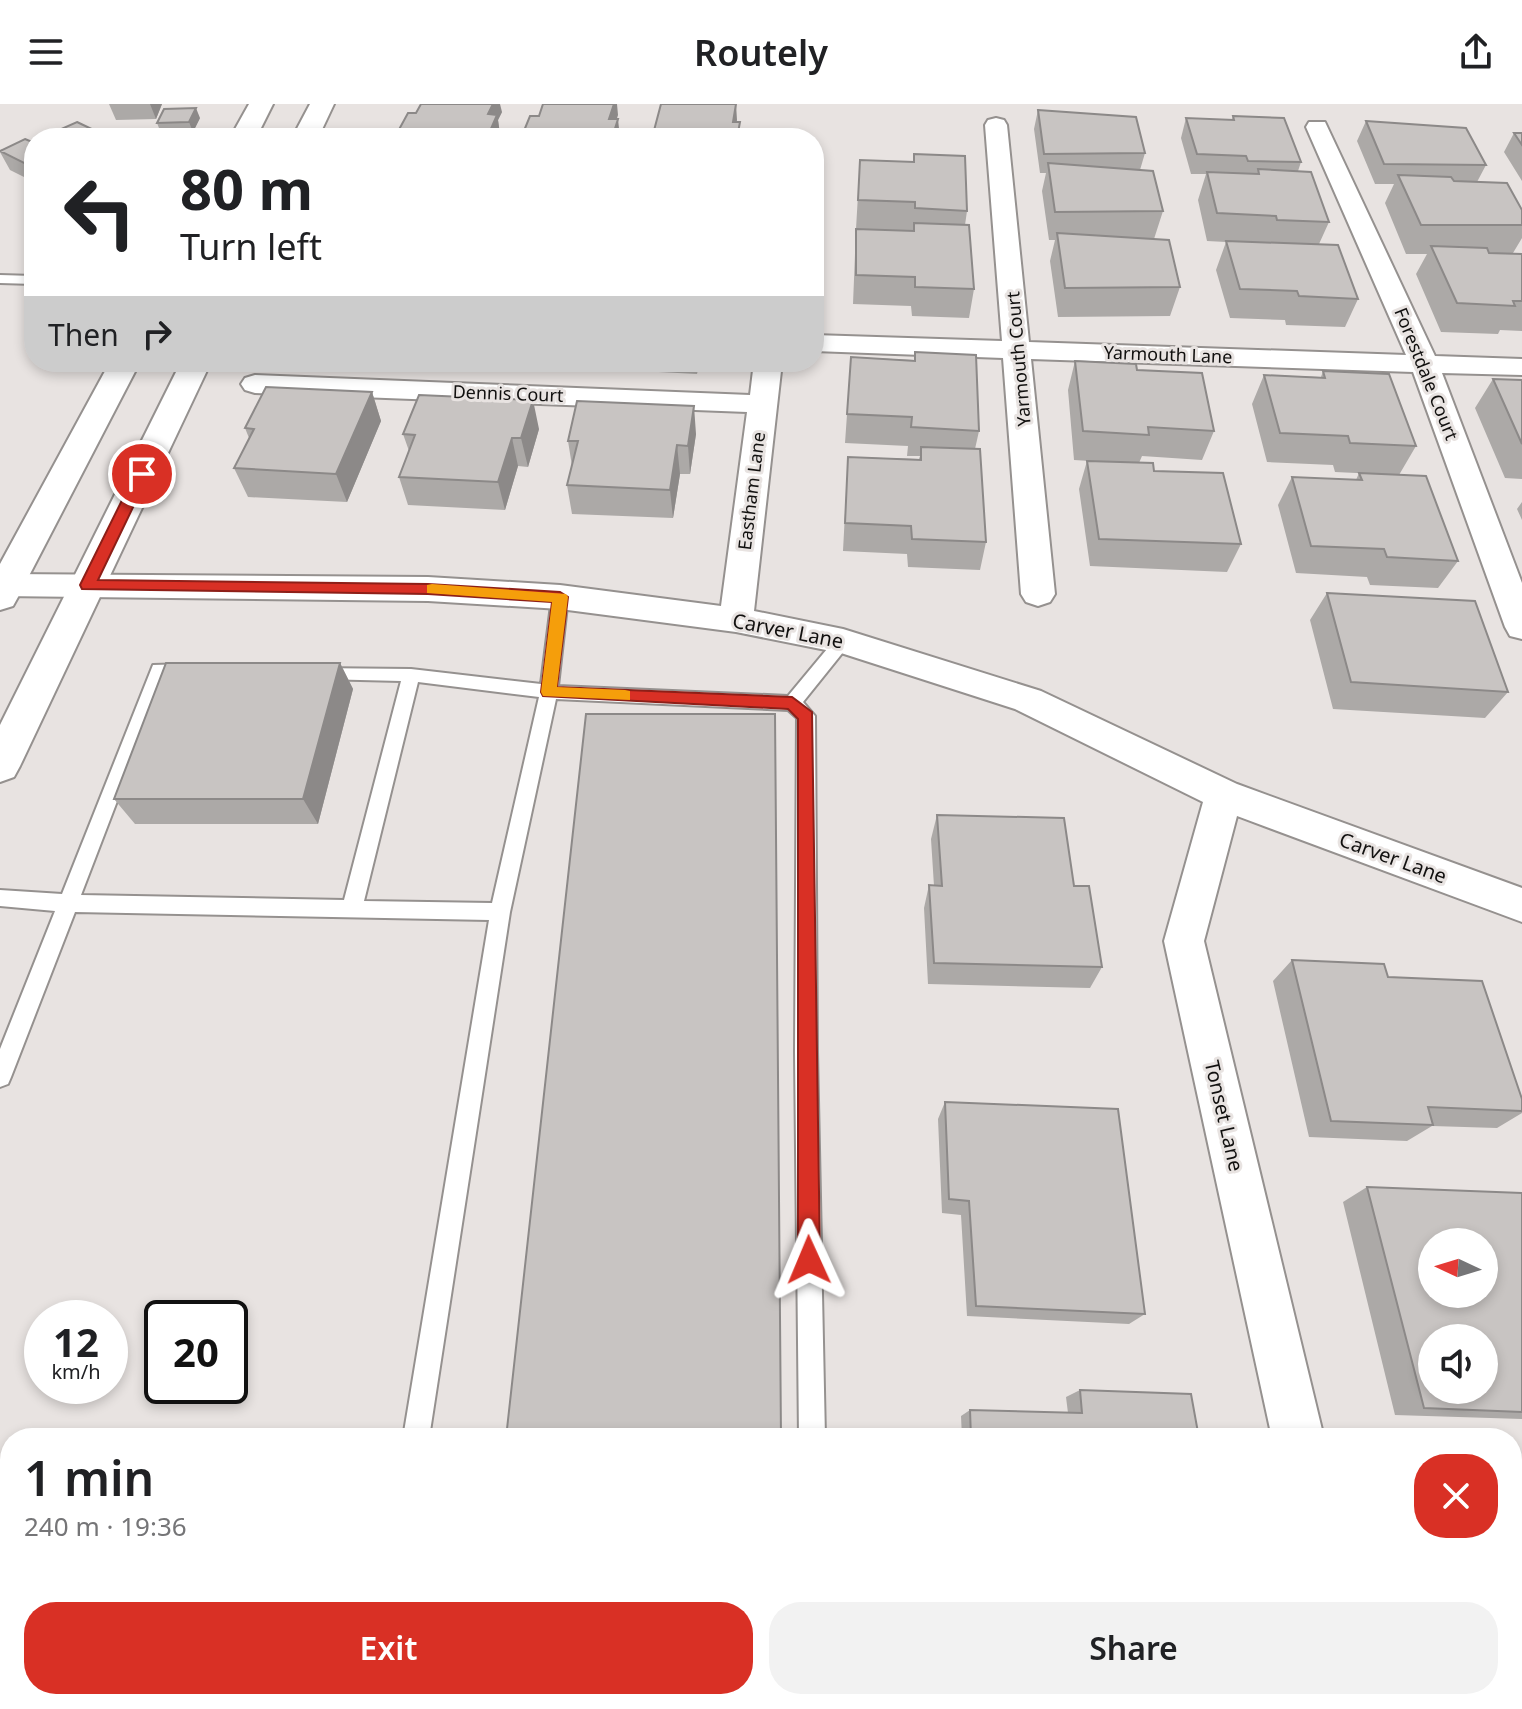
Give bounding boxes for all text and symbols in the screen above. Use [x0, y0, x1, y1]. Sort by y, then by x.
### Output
text: Routely [694, 28, 828, 77]
icon: menu [24, 30, 68, 74]
icon: share [1454, 30, 1498, 74]
text: 80 m [180, 150, 313, 226]
icon: left [48, 160, 152, 264]
text: Turn left [180, 222, 322, 271]
street label: Yarmouth Court [1000, 290, 1036, 428]
street label: Forestdale Court [1389, 304, 1465, 444]
icon: right [135, 312, 179, 356]
text: Then [48, 314, 119, 355]
street label: Yarmouth Lane [1103, 340, 1233, 368]
street label: Dennis Court [452, 379, 564, 407]
street label: Eastham Lane [732, 430, 770, 551]
pin [108, 440, 176, 508]
icon: arrive [120, 452, 164, 496]
street label: Carver Lane [730, 607, 846, 654]
street label: Carver Lane [1336, 826, 1451, 889]
street label: Tonset Lane [1199, 1058, 1250, 1174]
position arrow [767, 1218, 851, 1302]
north arrow [1418, 1228, 1498, 1308]
map controls [1418, 1228, 1498, 1404]
speed limit sign: 20 [144, 1300, 248, 1404]
text: 12 [53, 1314, 99, 1369]
button: sound [1418, 1324, 1498, 1404]
text: km/h [51, 1358, 101, 1385]
text: 1 min [24, 1445, 154, 1510]
button: close [1414, 1454, 1498, 1538]
text: 240 m · 19:36 [24, 1508, 187, 1544]
button: Exit [24, 1602, 753, 1694]
button: Share [769, 1602, 1498, 1694]

